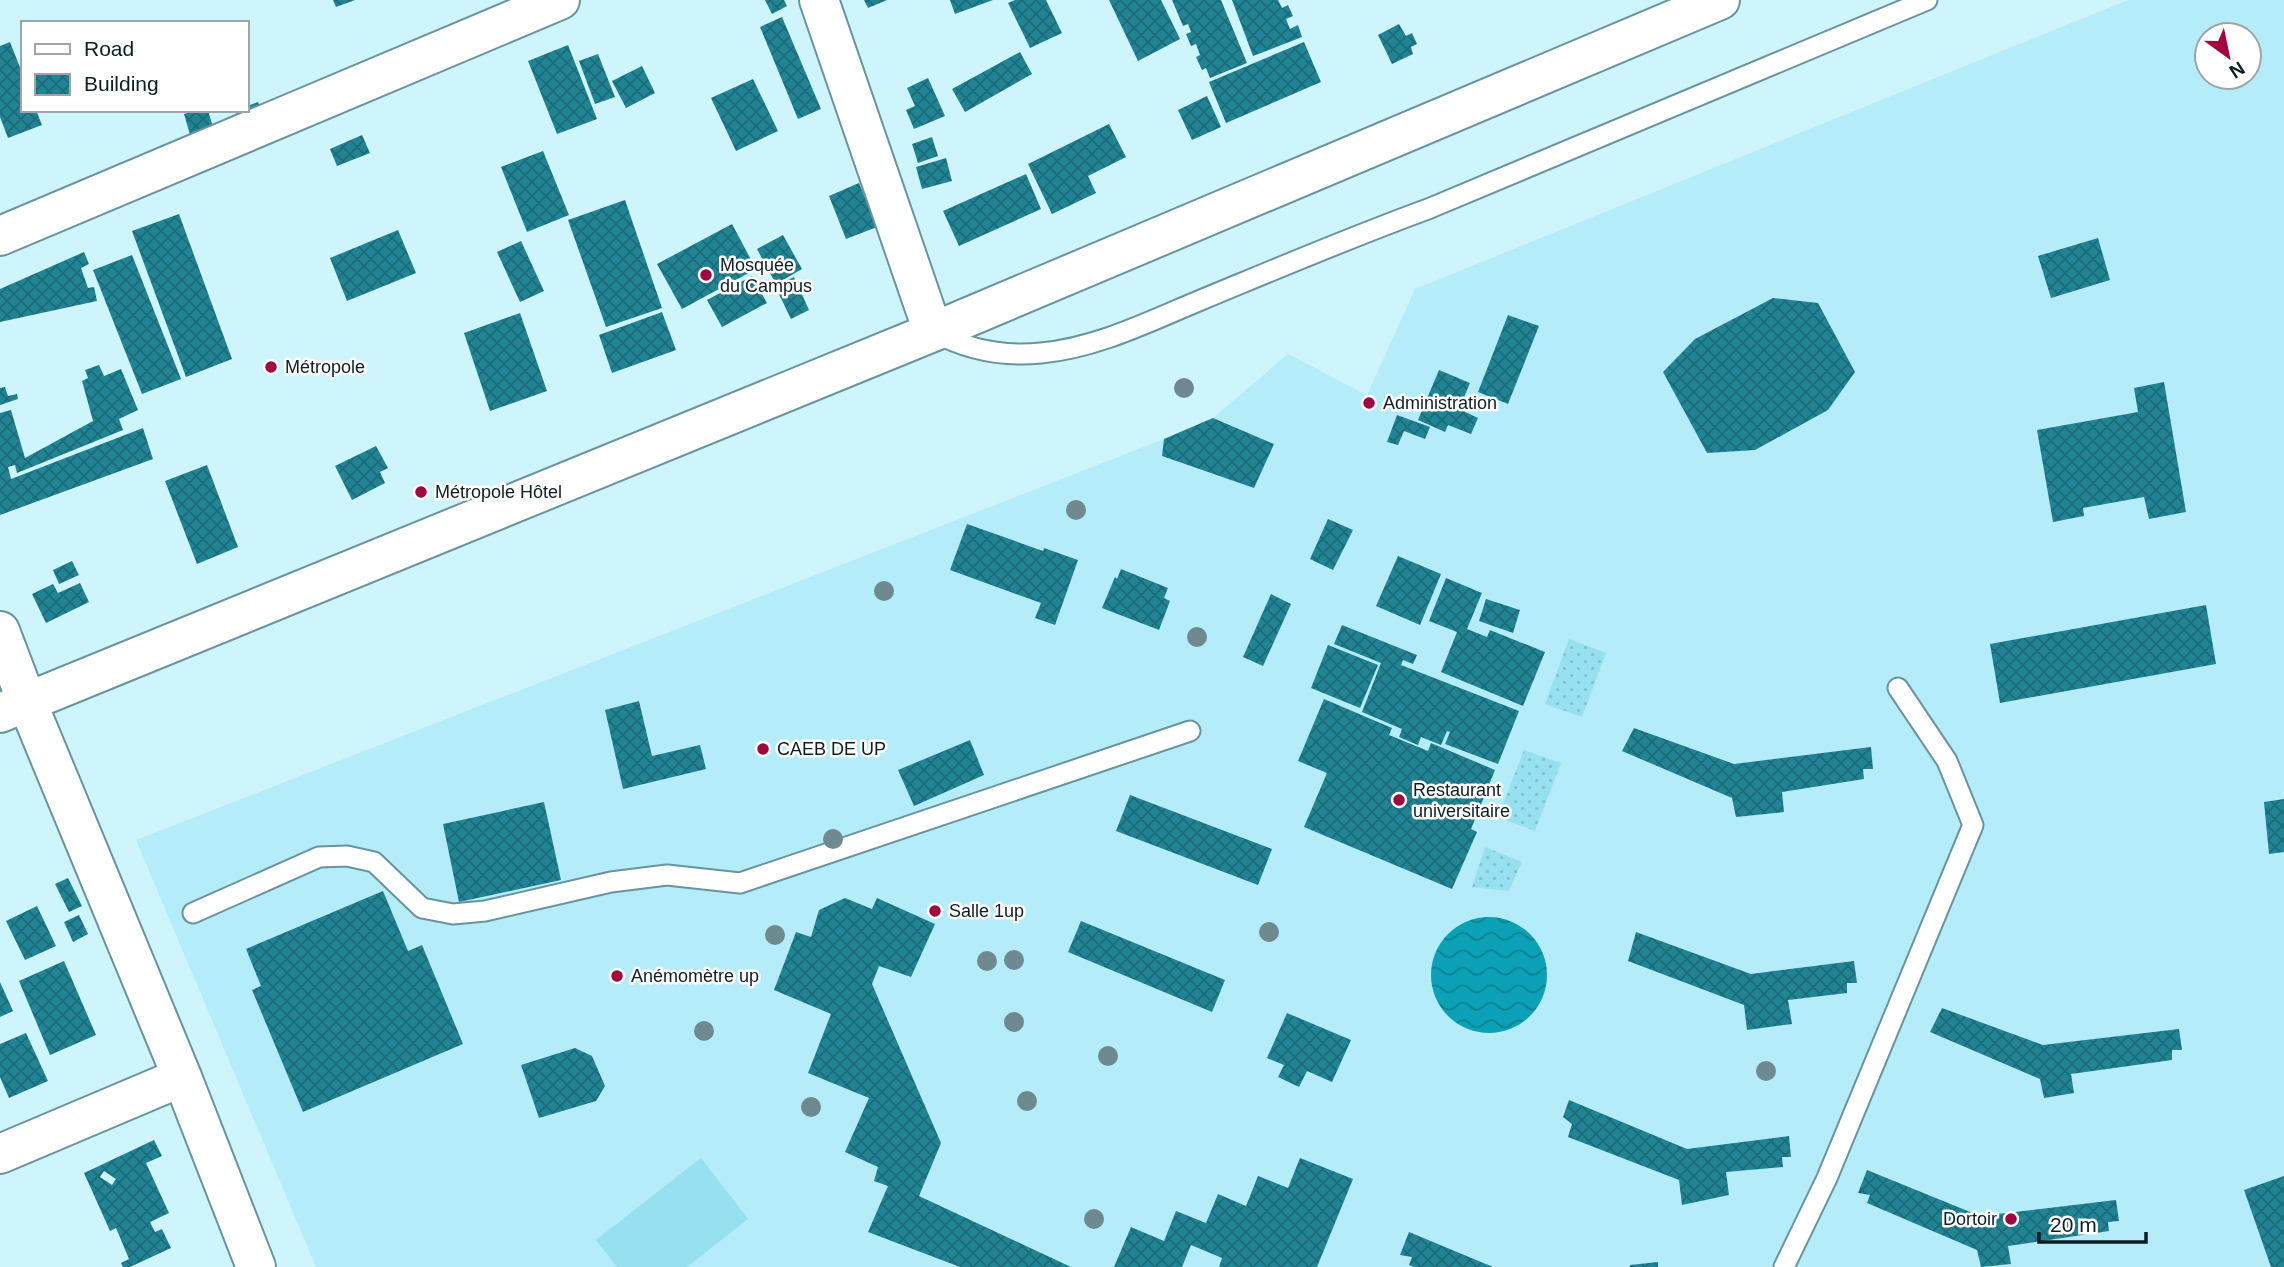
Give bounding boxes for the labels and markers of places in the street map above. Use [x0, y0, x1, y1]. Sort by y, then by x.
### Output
place label: Mosquée du Campus [720, 255, 812, 296]
marker: Mosquée du Campus [698, 267, 714, 283]
place label: Métropole [285, 357, 365, 377]
marker: Métropole [263, 359, 279, 375]
place label: Administration [1383, 393, 1497, 413]
marker: Administration [1361, 395, 1377, 411]
place label: Métropole Hôtel [435, 482, 562, 502]
marker: Métropole Hôtel [413, 484, 429, 500]
place label: CAEB DE UP [777, 739, 886, 759]
marker: CAEB DE UP [755, 741, 771, 757]
place label: Restaurant universitaire [1413, 780, 1510, 821]
marker: Restaurant universitaire [1391, 792, 1407, 808]
place label: Salle 1up [949, 901, 1024, 921]
marker: Salle 1up [927, 903, 943, 919]
place label: Anémomètre up [631, 966, 759, 986]
marker: Anémomètre up [609, 968, 625, 984]
place label: Dortoir [1943, 1209, 1997, 1229]
marker: Dortoir [2003, 1211, 2019, 1227]

